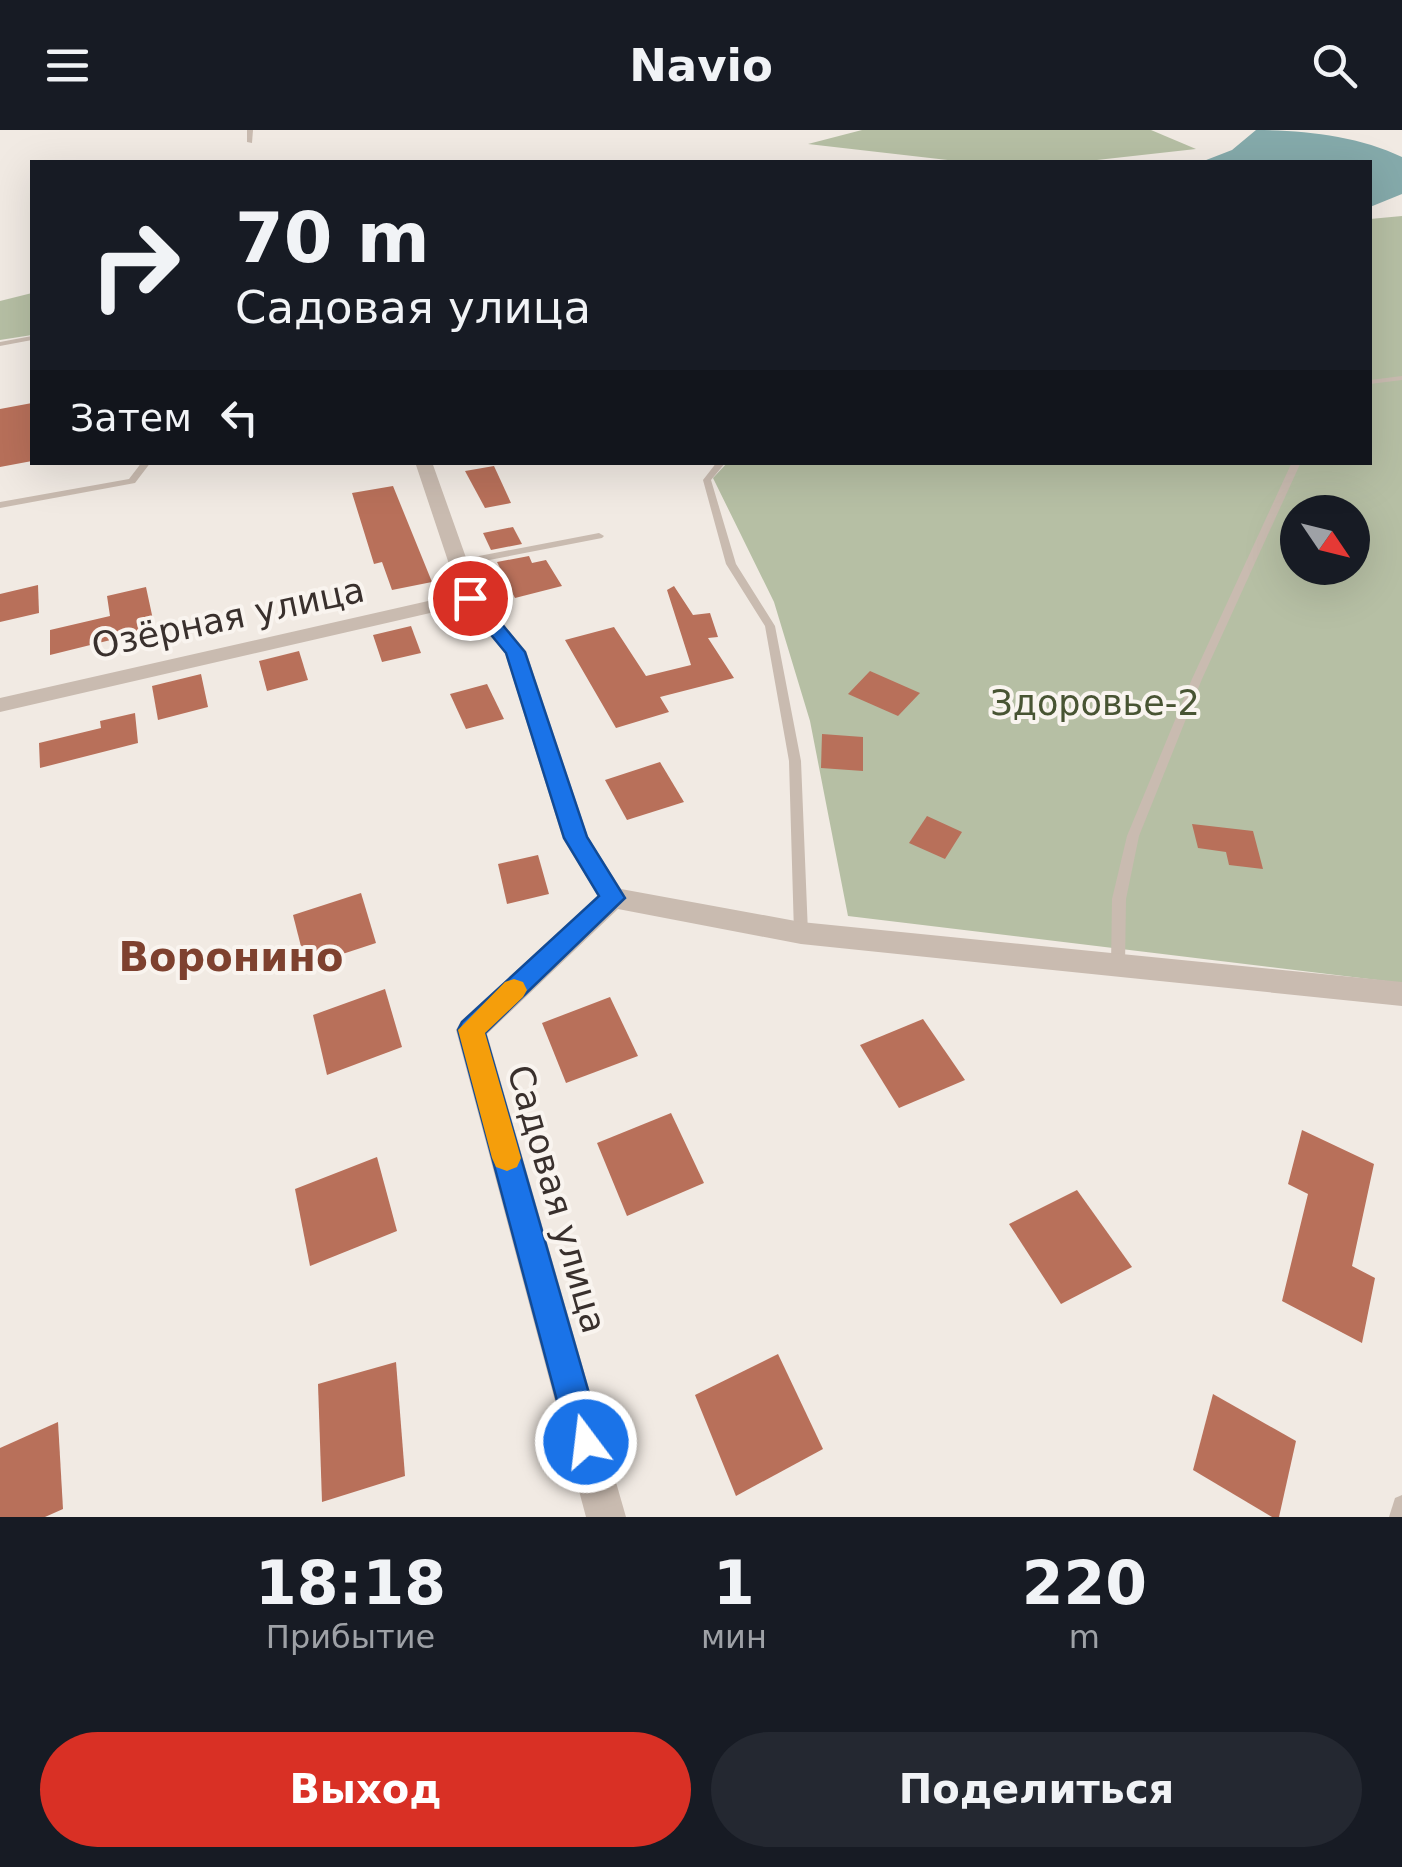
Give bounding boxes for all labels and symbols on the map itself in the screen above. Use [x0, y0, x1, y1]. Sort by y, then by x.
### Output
north arrow [1280, 495, 1370, 585]
pin [428, 556, 513, 641]
street label: Озёрная улица [88, 570, 368, 666]
park label: Здоровье-2 [990, 683, 1200, 723]
district label: Воронино [119, 934, 343, 980]
street label: Садовая улица [500, 1060, 614, 1338]
position arrow [534, 1390, 638, 1494]

